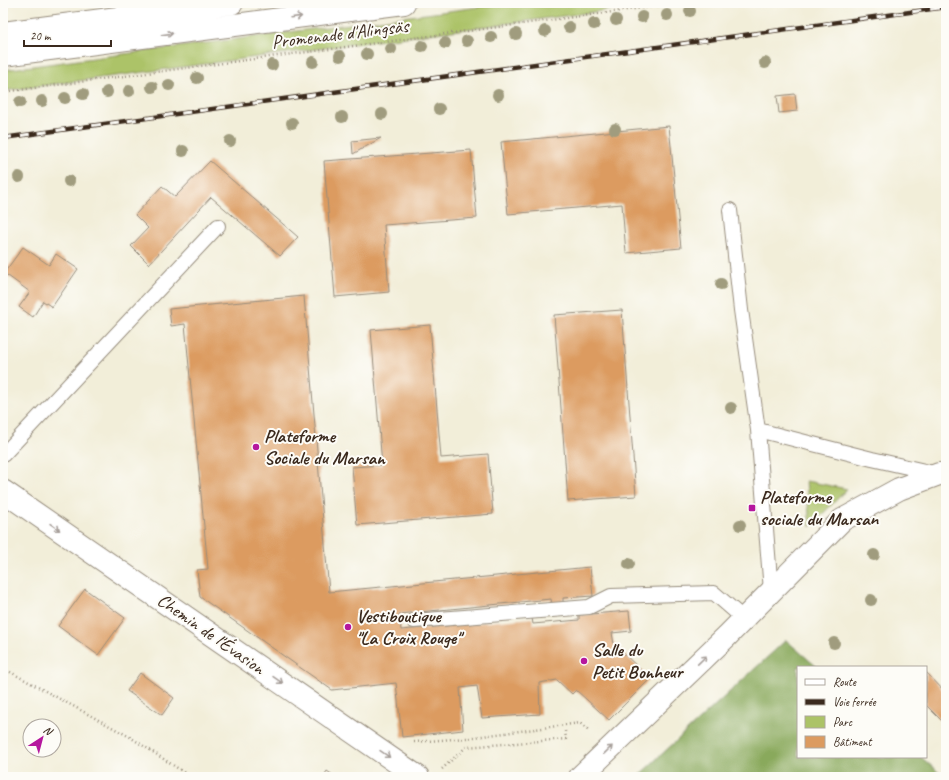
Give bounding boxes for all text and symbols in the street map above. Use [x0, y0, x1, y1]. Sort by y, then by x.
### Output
street label: Promenade d'Alingsäs [270, 13, 412, 54]
one-way arrow [289, 13, 302, 21]
scale bar [24, 22, 111, 48]
text: 20 m [30, 28, 52, 44]
one-way arrow [160, 30, 173, 38]
place label: Plateforme Sociale du Marsan [264, 424, 386, 470]
marker: Plateforme Sociale du Marsan [251, 442, 261, 452]
place label: Plateforme sociale du Marsan [760, 485, 879, 531]
marker: Plateforme sociale du Marsan [747, 503, 757, 513]
one-way arrow [50, 523, 61, 531]
street label: Chemin de l'Évasion [152, 588, 271, 681]
place label: Vestiboutique "La Croix Rouge" [356, 604, 465, 650]
marker: Vestiboutique "La Croix Rouge" [343, 622, 353, 632]
place label: Salle du Petit Bonheur [592, 638, 685, 684]
one-way arrow [697, 655, 707, 665]
marker: Salle du Petit Bonheur [579, 656, 589, 666]
legend [797, 666, 927, 758]
text: Route [833, 674, 857, 690]
one-way arrow [272, 676, 283, 684]
text: Voie ferrée [833, 694, 877, 710]
text: Parc [833, 714, 853, 730]
north arrow [22, 718, 62, 758]
text: N [41, 722, 57, 739]
text: Bâtiment [833, 734, 872, 750]
one-way arrow [603, 745, 613, 755]
one-way arrow [379, 750, 390, 758]

